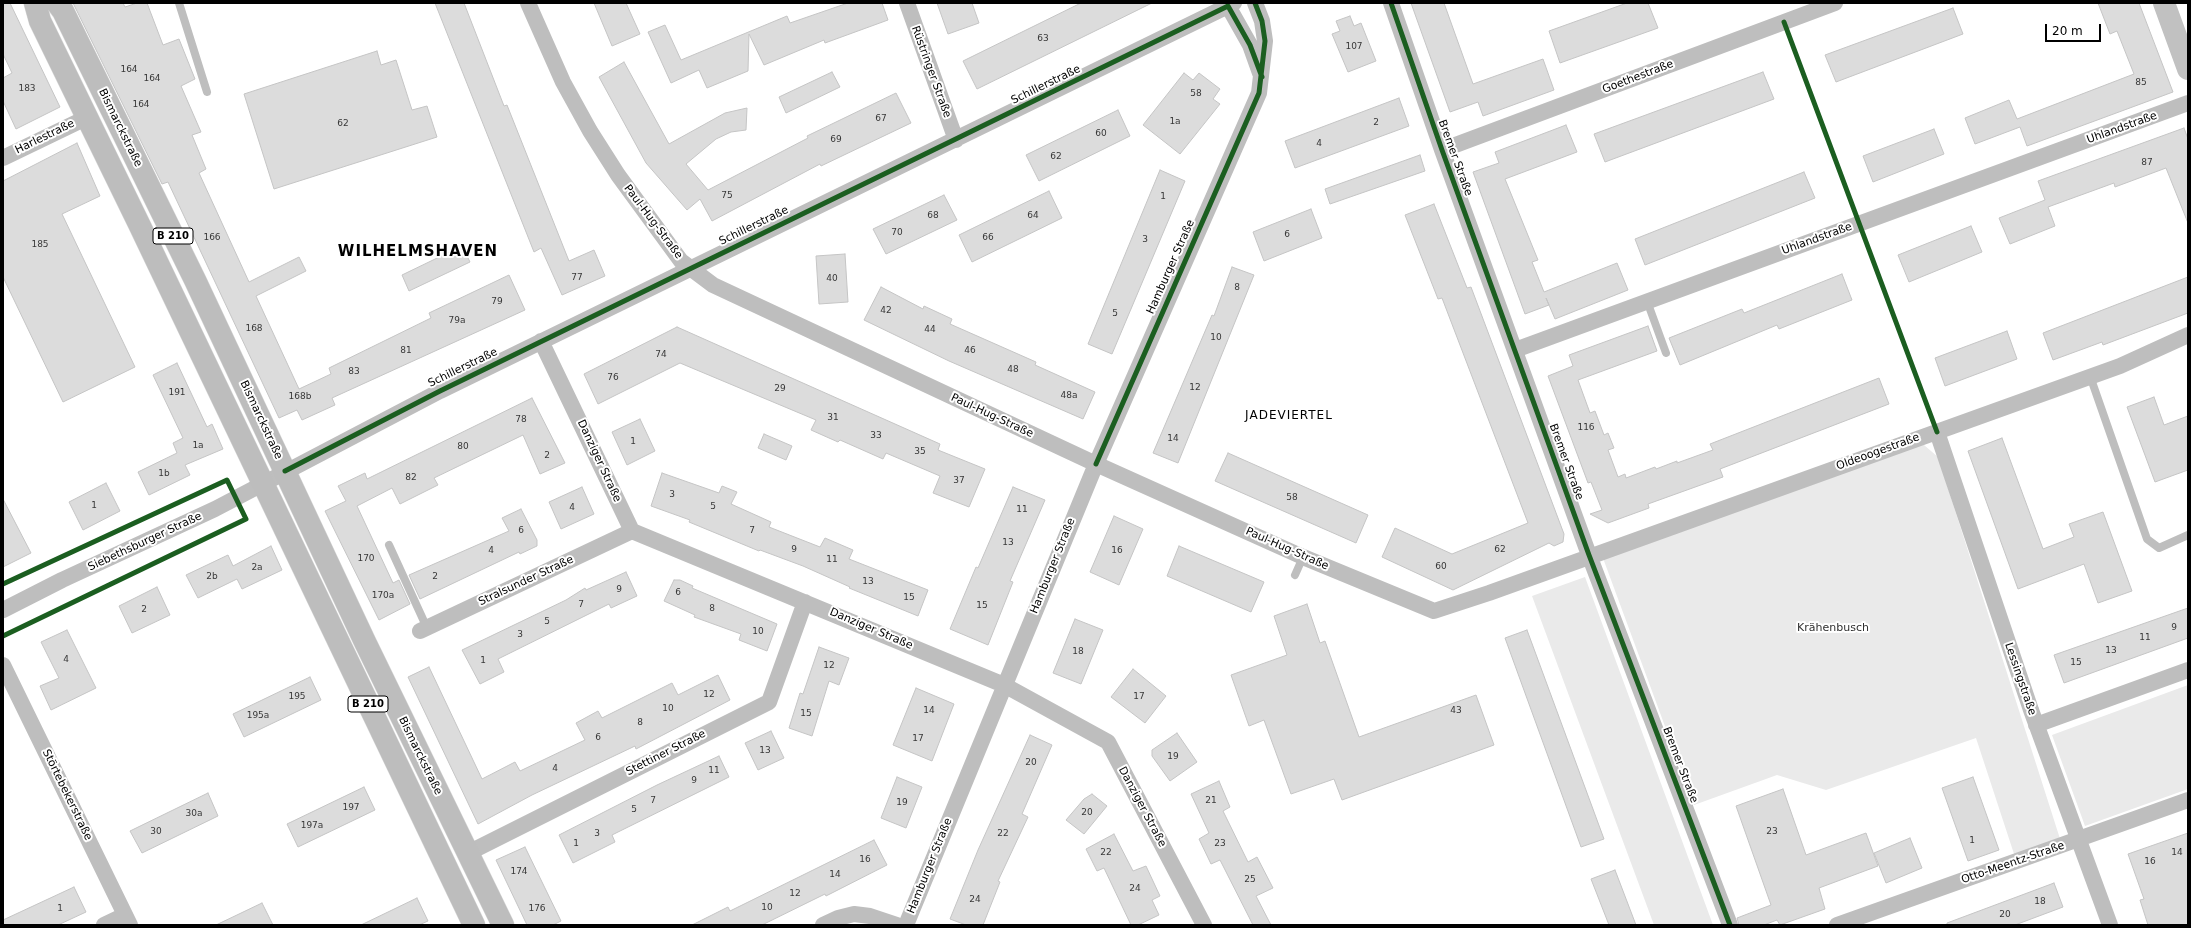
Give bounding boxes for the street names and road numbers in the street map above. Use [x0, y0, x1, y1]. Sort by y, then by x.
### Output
street label: Rüstringer Straße [908, 24, 954, 120]
street label: Goethestraße [1601, 57, 1675, 97]
street label: Schillerstraße [1009, 63, 1083, 107]
street label: Bismarckstraße [95, 87, 145, 169]
street label: Uhlandstraße [2085, 109, 2159, 147]
street label: Harlestraße [13, 117, 77, 157]
street label: Bremer Straße [1435, 118, 1475, 198]
street label: Paul-Hug-Straße [621, 182, 685, 262]
street label: Schillerstraße [717, 204, 791, 248]
street label: Hamburger Straße [1144, 218, 1198, 316]
street label: Uhlandstraße [1780, 220, 1854, 258]
road number: B 210 [153, 228, 193, 244]
street label: Schillerstraße [426, 346, 500, 390]
street label: Bismarckstraße [237, 378, 285, 462]
street label: Paul-Hug-Straße [949, 391, 1035, 441]
street label: Danziger Straße [574, 418, 624, 504]
street label: Bremer Straße [1546, 422, 1586, 502]
street label: Oldeoogestraße [1835, 431, 1921, 473]
street label: Siebethsburger Straße [86, 510, 204, 574]
street label: Hamburger Straße [1028, 516, 1078, 616]
street label: Paul-Hug-Straße [1244, 525, 1330, 573]
street label: Stralsunder Straße [476, 553, 576, 609]
street label: Danziger Straße [827, 606, 915, 652]
street label: Lessingstraße [2001, 641, 2039, 717]
road number: B 210 [348, 696, 388, 712]
street label: Bismarckstraße [395, 715, 445, 797]
street label: Bremer Straße [1659, 725, 1701, 805]
street label: Stettiner Straße [624, 727, 708, 779]
street label: Störtebekerstraße [39, 747, 95, 843]
street label: Danziger Straße [1115, 765, 1169, 849]
street label: Hamburger Straße [905, 816, 955, 916]
street label: Otto-Meentz-Straße [1960, 839, 2066, 887]

